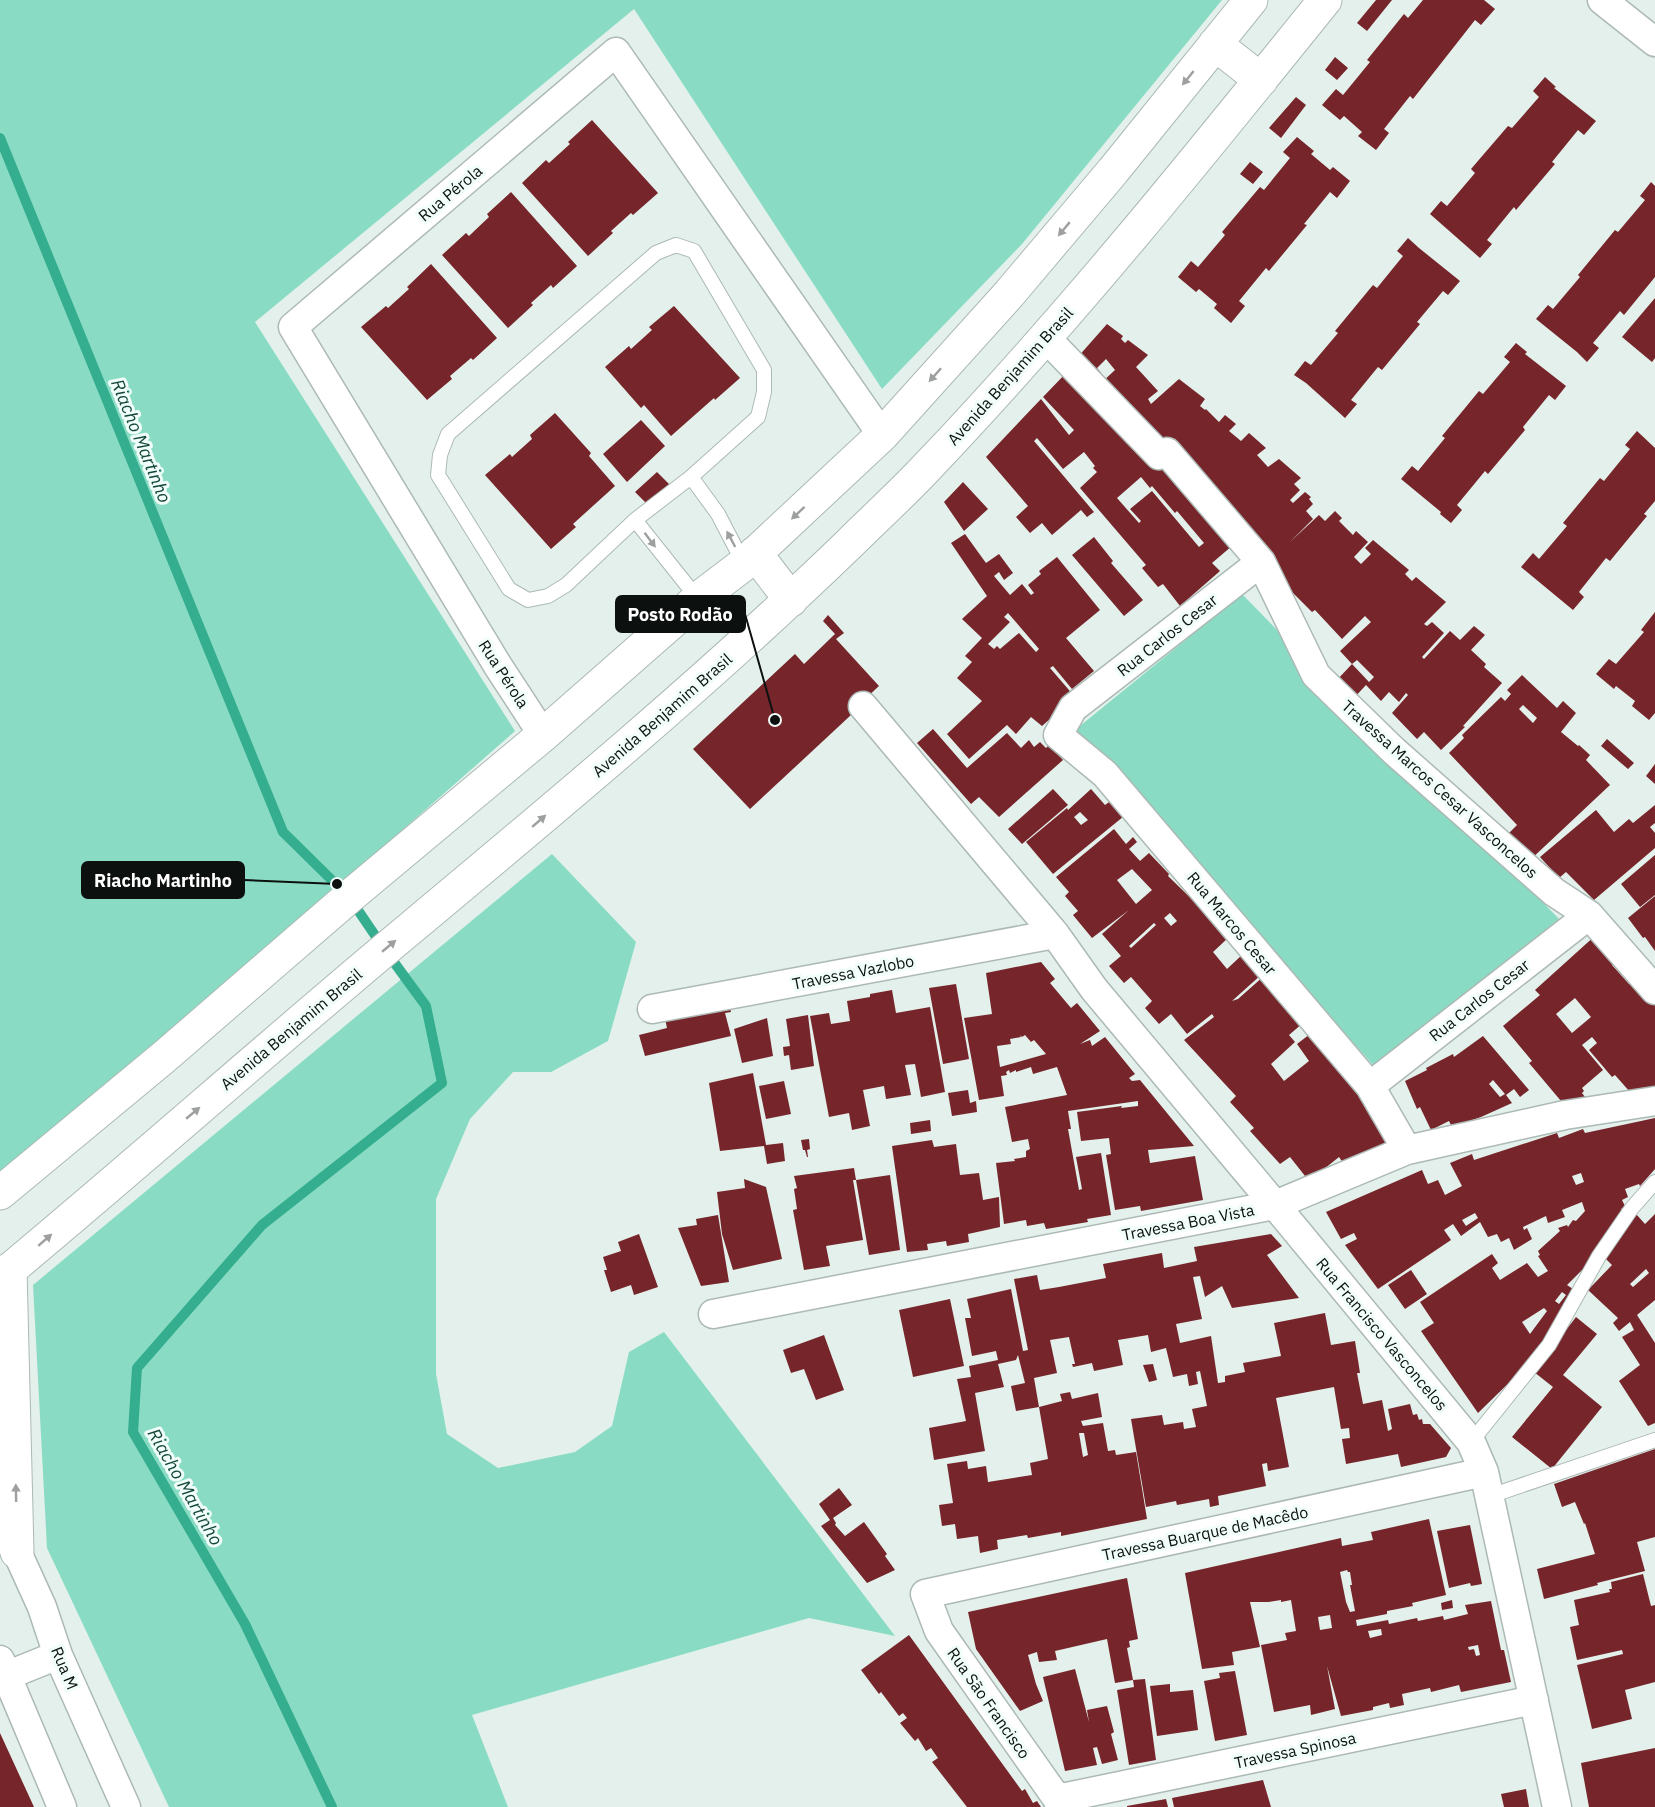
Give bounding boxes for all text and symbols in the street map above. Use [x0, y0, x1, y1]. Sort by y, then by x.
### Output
one-way arrow [1181, 70, 1194, 86]
street label: Rua Pérola [414, 160, 486, 226]
one-way arrow [1058, 221, 1071, 236]
street label: Avenida Benjamim Brasil [943, 303, 1077, 449]
one-way arrow [929, 367, 942, 382]
water label: Riacho Martinho [106, 375, 177, 506]
one-way arrow [791, 506, 805, 520]
one-way arrow [726, 530, 736, 547]
one-way arrow [644, 532, 656, 548]
street label: Rua Carlos Cesar [1113, 590, 1221, 680]
callout: Posto Rodão [616, 596, 745, 632]
text: Posto Rodão [627, 603, 733, 626]
street label: Rua Pérola [475, 636, 534, 712]
street label: Avenida Benjamim Brasil [588, 649, 736, 781]
street label: Travessa Marcos Cesar Vasconcelos [1338, 696, 1542, 882]
one-way arrow [531, 815, 546, 828]
callout: Riacho Martinho [82, 862, 244, 898]
street label: Rua Marcos Cesar [1183, 867, 1281, 979]
text: Riacho Martinho [94, 869, 232, 892]
one-way arrow [381, 940, 396, 953]
street label: Travessa Vazlobo [790, 950, 916, 994]
street label: Rua Carlos Cesar [1425, 955, 1533, 1045]
street label: Avenida Benjamim Brasil [216, 964, 366, 1094]
one-way arrow [185, 1107, 200, 1120]
street label: Travessa Boa Vista [1120, 1199, 1256, 1245]
one-way arrow [37, 1234, 52, 1247]
street label: Rua Francisco Vasconcelos [1312, 1253, 1452, 1415]
water label: Riacho Martinho [143, 1424, 228, 1550]
one-way arrow [11, 1484, 21, 1503]
street label: Travessa Buarque de Macêdo [1100, 1501, 1310, 1565]
street label: Rua M [47, 1644, 83, 1692]
street label: Rua São Francisco [943, 1644, 1035, 1762]
street label: Travessa Spinosa [1232, 1727, 1358, 1773]

